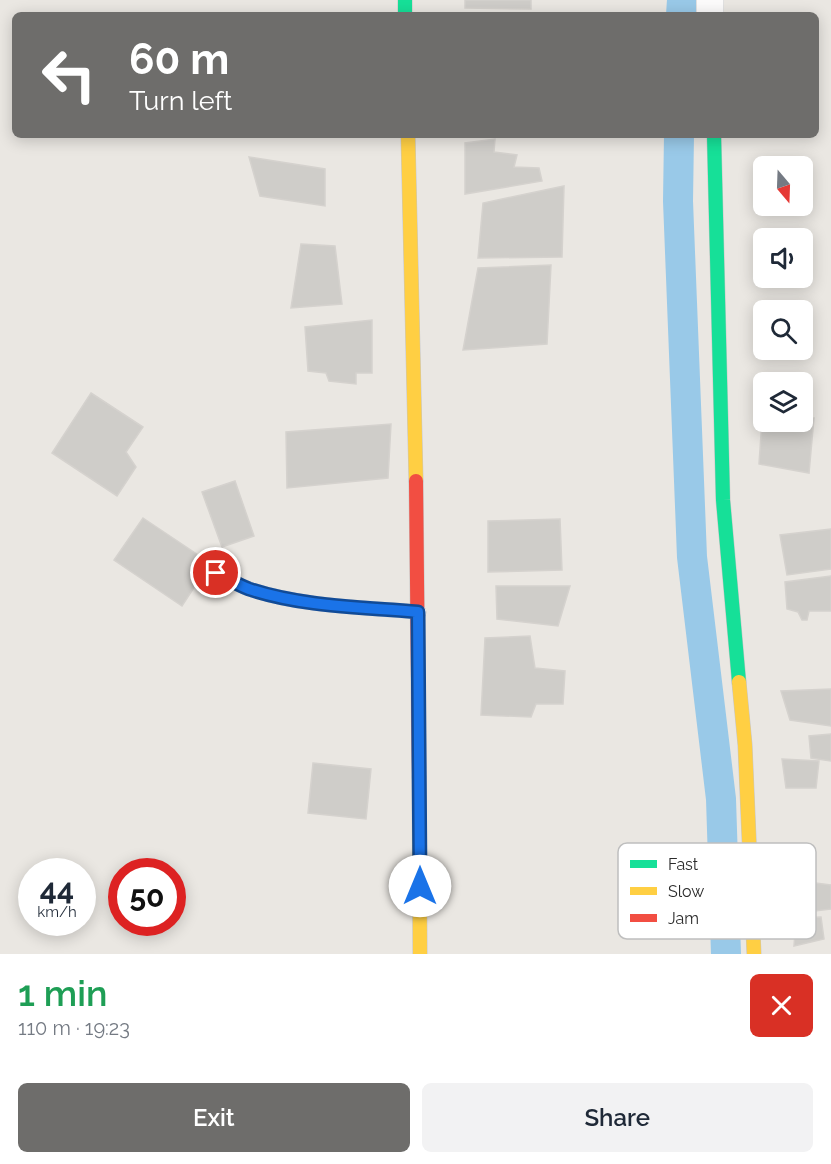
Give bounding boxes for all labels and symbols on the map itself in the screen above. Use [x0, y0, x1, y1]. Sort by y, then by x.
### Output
north arrow [753, 156, 813, 216]
pin [190, 547, 241, 598]
legend [618, 843, 816, 939]
position arrow [388, 854, 452, 918]
text: Fast [668, 855, 699, 874]
speed limit sign: 50 [108, 858, 186, 936]
text: Slow [668, 882, 704, 901]
text: Jam [668, 909, 699, 928]

